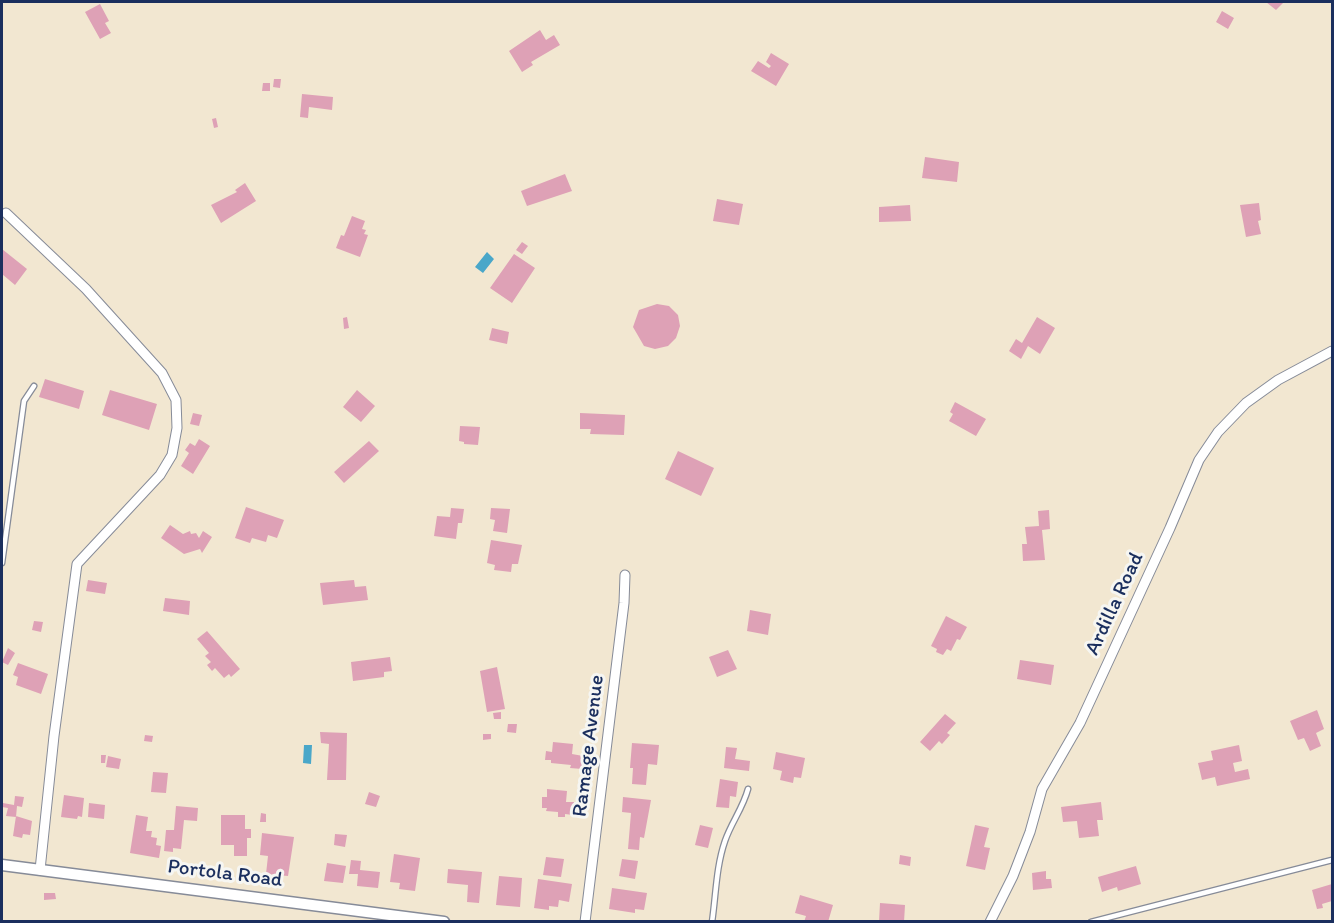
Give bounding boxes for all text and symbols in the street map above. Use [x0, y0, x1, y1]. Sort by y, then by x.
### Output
street label: Ardilla Road [1080, 549, 1150, 659]
street label: Ramage Avenue [568, 674, 610, 818]
street label: Portola Road [166, 854, 284, 894]

